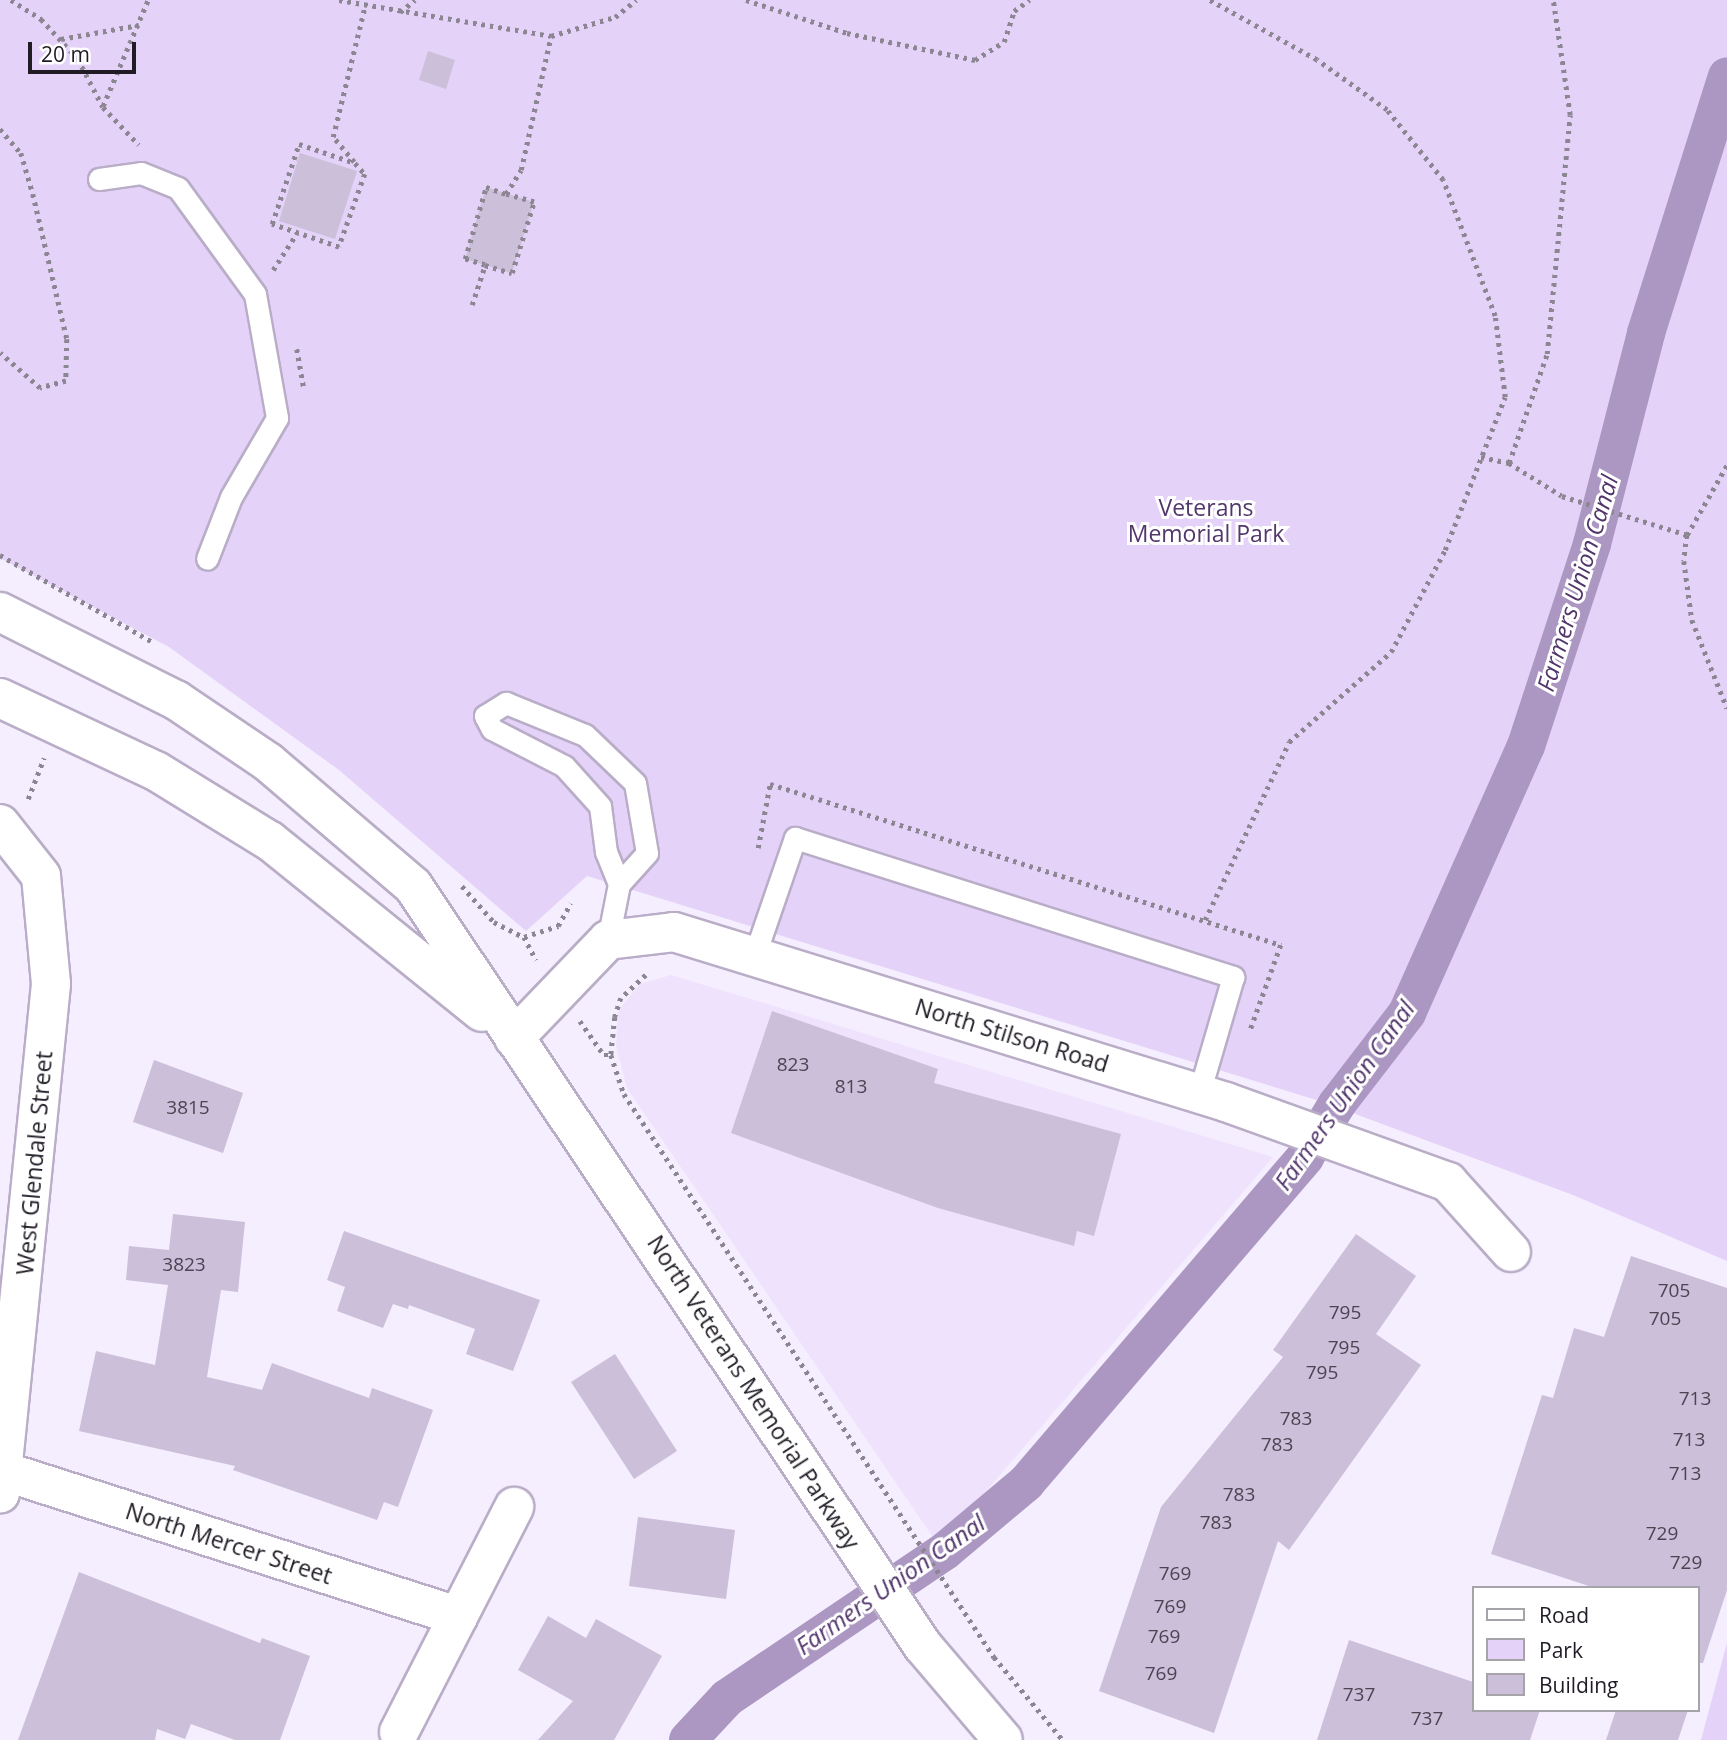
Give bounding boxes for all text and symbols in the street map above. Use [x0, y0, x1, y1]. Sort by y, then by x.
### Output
scale bar [32, 28, 140, 72]
text: 20 m [41, 40, 90, 68]
water label: Farmers Union Canal [1530, 472, 1624, 694]
park label: Veterans Memorial Park [1128, 493, 1284, 547]
street label: North Stilson Road [912, 992, 1112, 1078]
water label: Farmers Union Canal [1268, 995, 1420, 1195]
street label: West Glendale Street [10, 1050, 58, 1276]
house number: 823 [777, 1054, 809, 1076]
house number: 813 [835, 1076, 867, 1098]
house number: 3815 [166, 1097, 210, 1119]
street label: North Veterans Memorial Parkway [642, 1230, 866, 1554]
house number: 3823 [162, 1254, 206, 1276]
house number: 705 [1658, 1280, 1690, 1302]
house number: 795 [1329, 1302, 1361, 1324]
house number: 705 [1649, 1308, 1681, 1330]
house number: 795 [1328, 1337, 1360, 1359]
house number: 795 [1306, 1362, 1338, 1384]
house number: 713 [1679, 1388, 1711, 1410]
house number: 783 [1280, 1408, 1312, 1430]
house number: 713 [1673, 1429, 1705, 1451]
house number: 783 [1261, 1434, 1293, 1456]
house number: 713 [1669, 1463, 1701, 1485]
house number: 783 [1223, 1484, 1255, 1506]
street label: North Mercer Street [122, 1497, 336, 1589]
water label: Farmers Union Canal [790, 1508, 990, 1660]
house number: 783 [1200, 1512, 1232, 1534]
house number: 729 [1646, 1523, 1678, 1545]
house number: 729 [1670, 1552, 1702, 1574]
house number: 769 [1159, 1563, 1191, 1585]
legend [1472, 1586, 1699, 1712]
house number: 769 [1154, 1596, 1186, 1618]
text: Road [1539, 1601, 1589, 1629]
house number: 769 [1148, 1626, 1180, 1648]
text: Park [1539, 1636, 1583, 1664]
house number: 769 [1145, 1663, 1177, 1685]
text: Building [1539, 1671, 1618, 1699]
house number: 737 [1343, 1684, 1375, 1706]
house number: 737 [1411, 1708, 1443, 1730]

